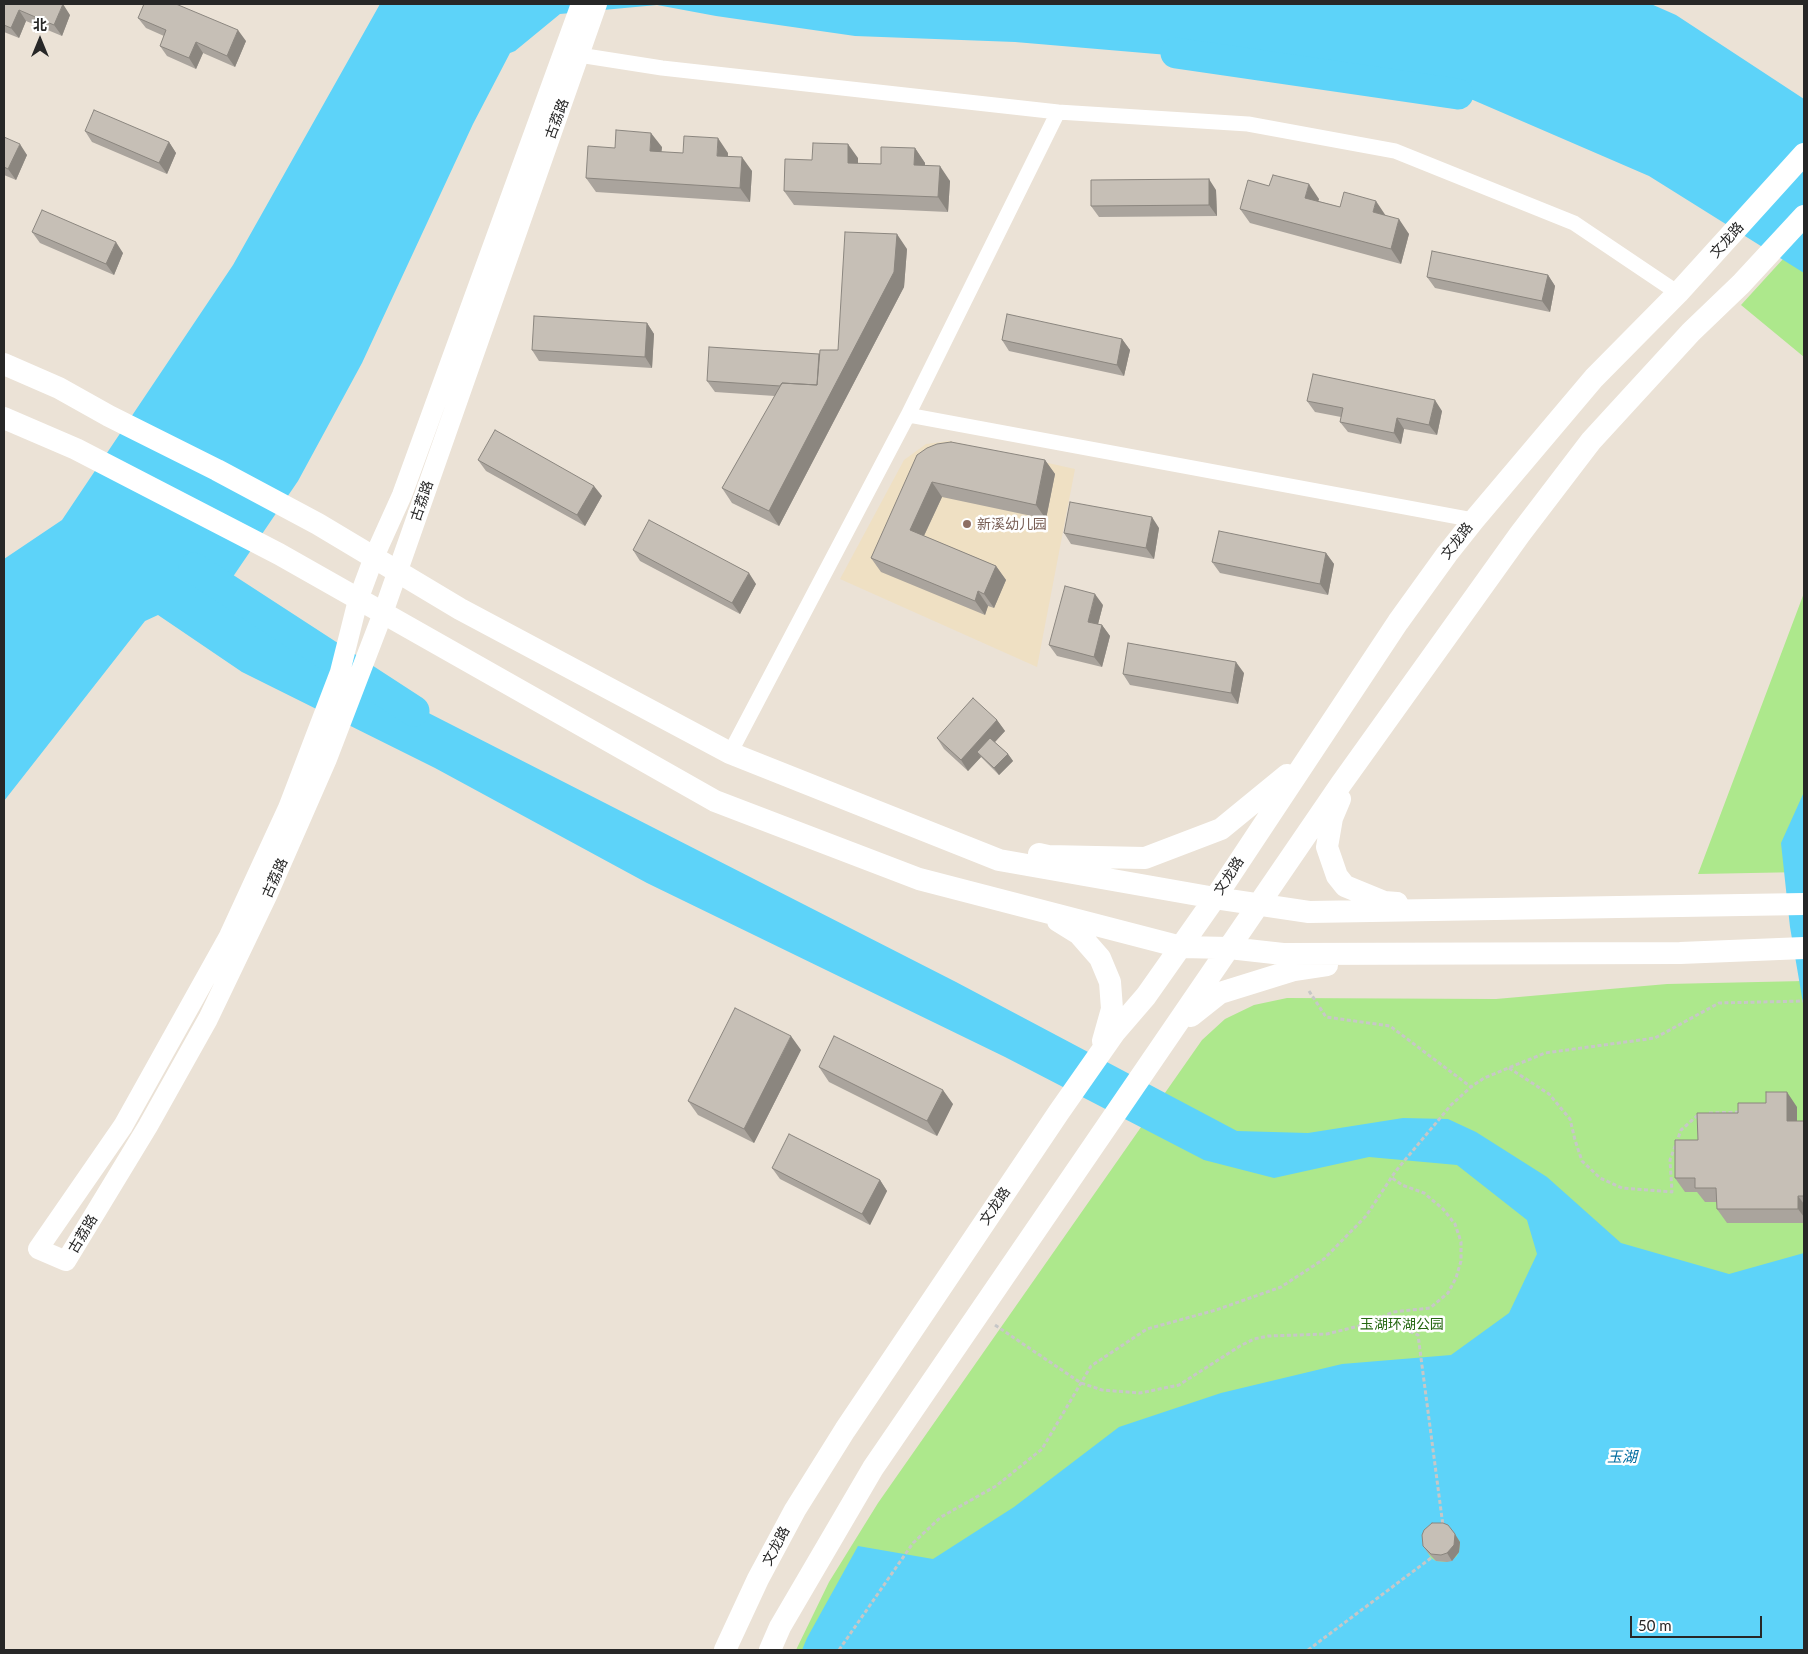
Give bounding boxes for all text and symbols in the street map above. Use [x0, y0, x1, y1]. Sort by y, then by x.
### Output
north arrow [15, 15, 65, 65]
text: 北 [33, 16, 47, 33]
street label: 古荔路 [542, 96, 572, 142]
street label: 文龙路 [1707, 219, 1747, 261]
street label: 古荔路 [407, 478, 437, 524]
place label: 新溪幼儿园 [977, 516, 1047, 532]
marker: 新溪幼儿园 [961, 518, 973, 530]
street label: 文龙路 [1437, 519, 1477, 563]
street label: 文龙路 [1211, 854, 1247, 898]
street label: 古荔路 [259, 855, 291, 901]
street label: 文龙路 [976, 1184, 1014, 1228]
street label: 古荔路 [65, 1212, 101, 1256]
park label: 玉湖环湖公园 [1360, 1316, 1444, 1332]
water label: 玉湖 [1607, 1448, 1637, 1466]
street label: 文龙路 [759, 1524, 793, 1568]
scale bar [1633, 1606, 1766, 1638]
text: 50 m [1638, 1616, 1672, 1634]

